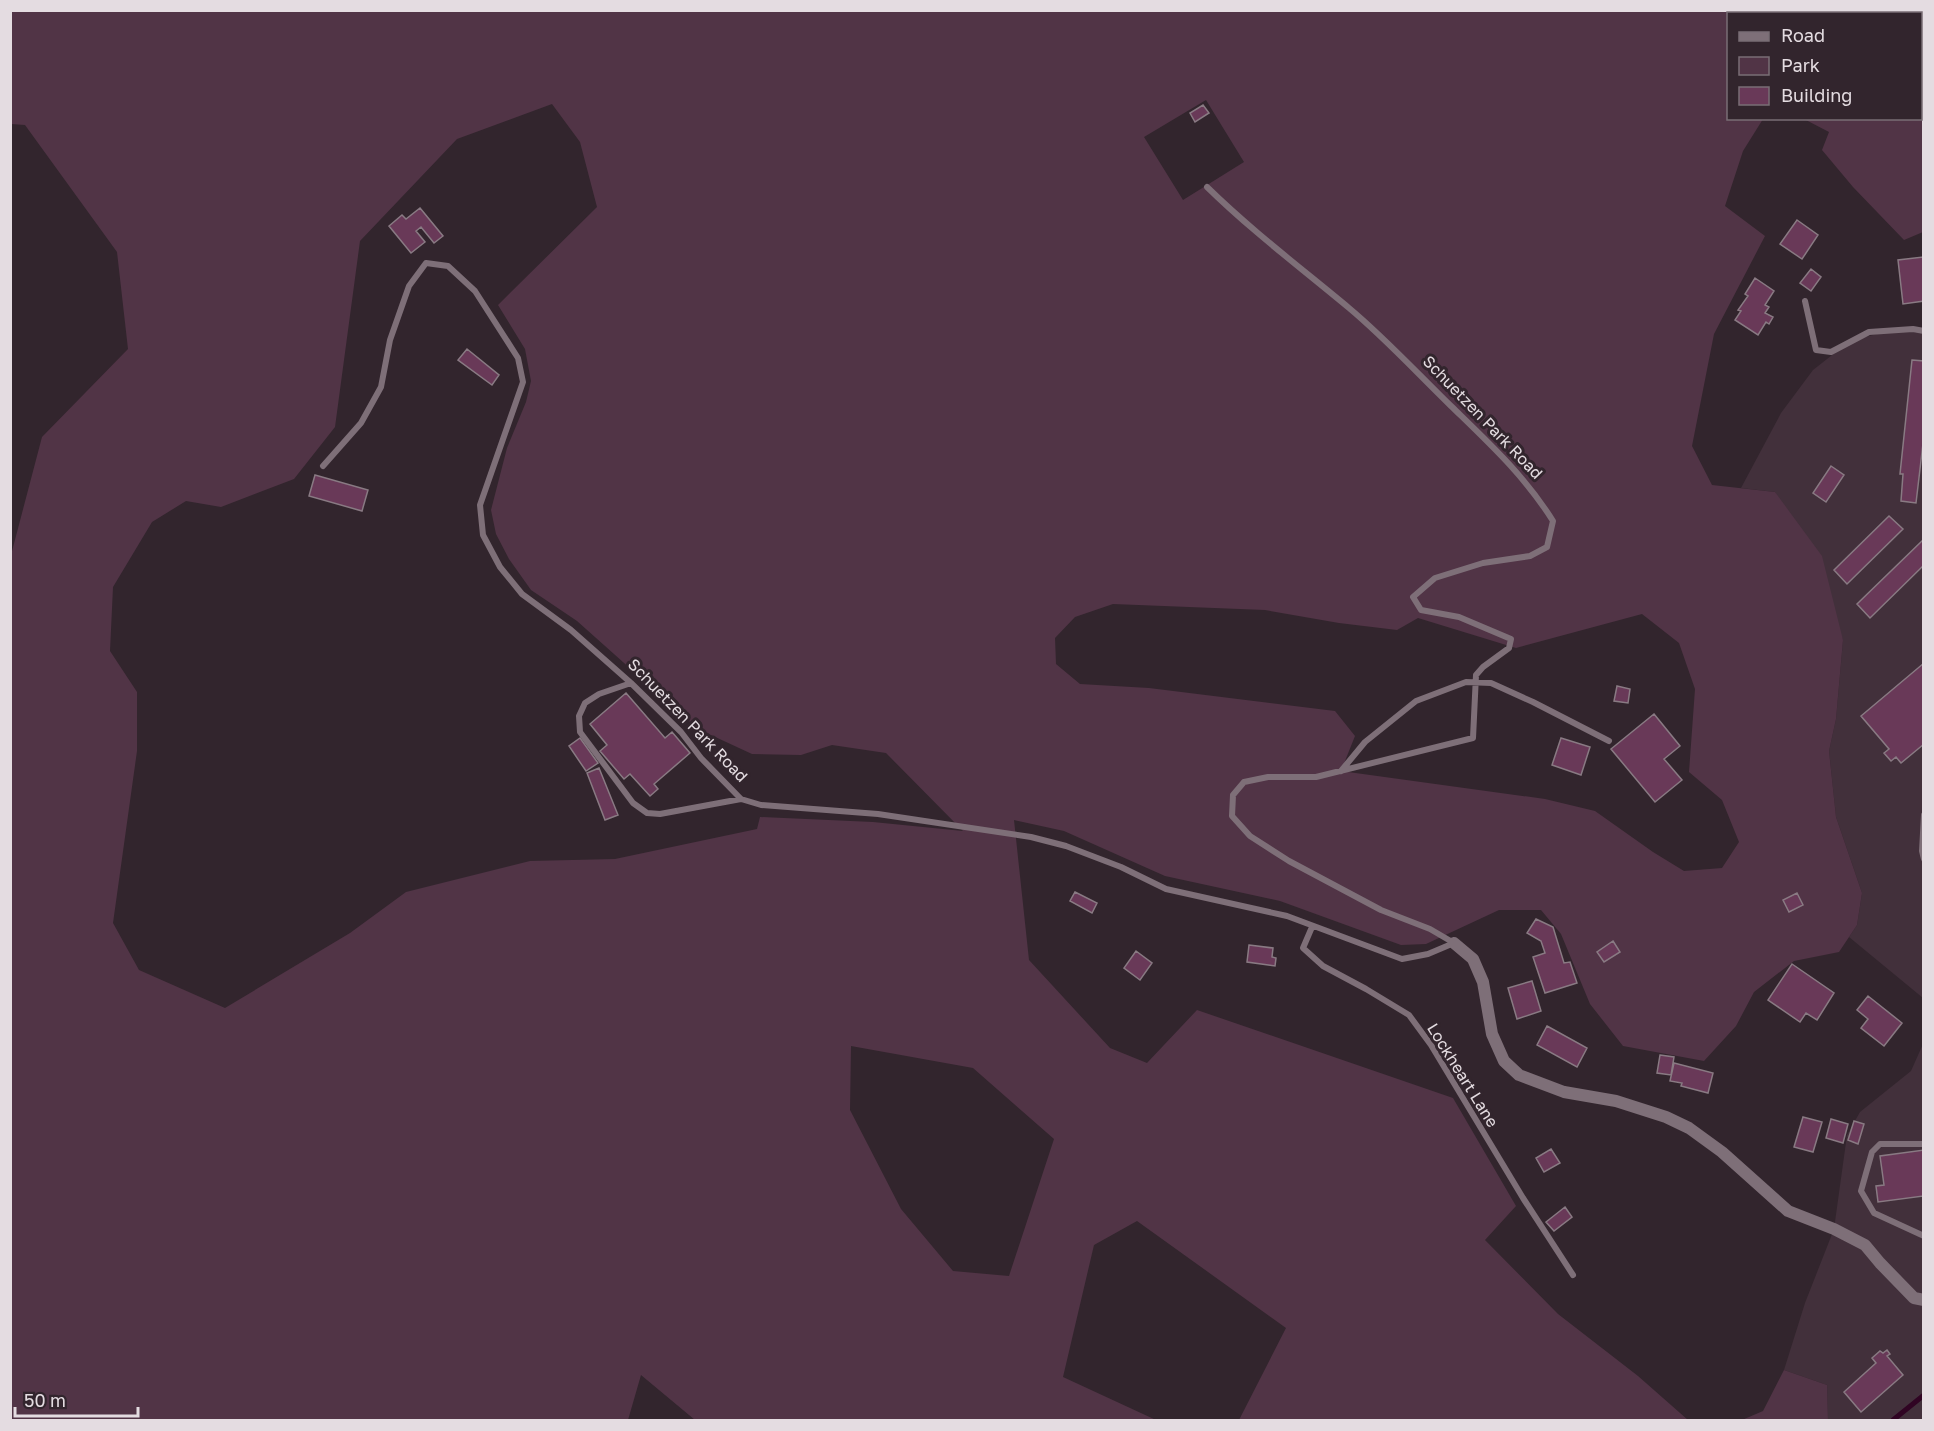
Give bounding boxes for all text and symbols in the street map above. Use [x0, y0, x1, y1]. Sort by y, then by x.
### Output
legend [1727, 12, 1922, 120]
text: Road [1781, 24, 1825, 46]
text: Park [1781, 54, 1820, 76]
text: Building [1781, 84, 1852, 106]
street label: Schuetzen Park Road [1419, 351, 1547, 483]
street label: Schuetzen Park Road [624, 654, 752, 786]
street label: Lockheart Lane [1423, 1019, 1503, 1131]
scale bar [15, 1380, 138, 1418]
text: 50 m [24, 1389, 66, 1411]

